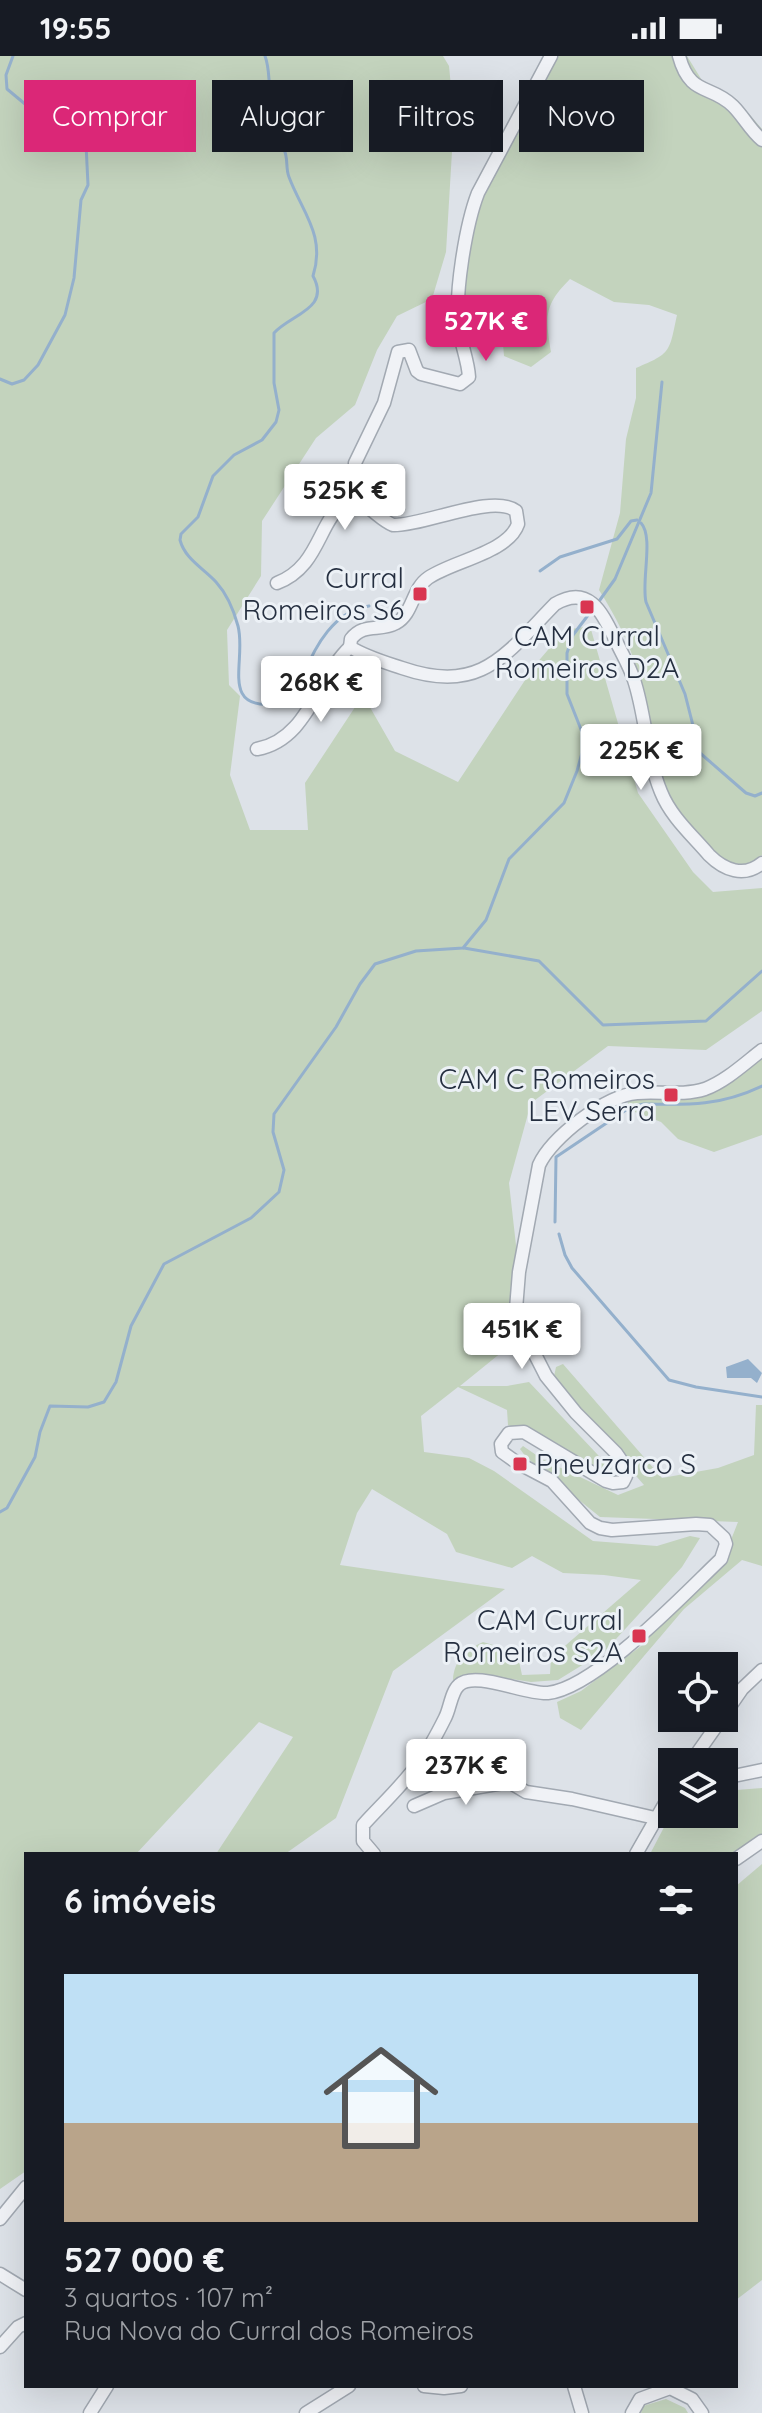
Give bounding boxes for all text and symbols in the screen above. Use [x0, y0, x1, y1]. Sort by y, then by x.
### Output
text: 19:55 [40, 9, 111, 47]
chip: Comprar [24, 80, 196, 152]
chip: Alugar [212, 80, 353, 152]
chip: Filtros [369, 80, 503, 152]
chip: Novo [519, 80, 644, 152]
pin: 527K € [421, 295, 551, 363]
text: 527K € [444, 304, 528, 337]
pin: 525K € [280, 464, 410, 532]
text: 525K € [302, 473, 388, 506]
place label: Curral Romeiros S6 [242, 560, 404, 627]
marker: Curral Romeiros S6 [411, 585, 429, 603]
marker: CAM Curral Romeiros D2A [578, 598, 596, 616]
place label: CAM Curral Romeiros D2A [495, 618, 679, 685]
pin: 268K € [256, 656, 386, 724]
text: 268K € [279, 665, 363, 698]
pin: 225K € [576, 724, 706, 792]
text: 225K € [598, 733, 684, 766]
place label: CAM C Romeiros LEV Serra [439, 1061, 655, 1128]
marker: CAM C Romeiros LEV Serra [662, 1086, 680, 1104]
pin: 451K € [457, 1303, 587, 1371]
text: 451K € [482, 1312, 563, 1345]
place label: Pneuzarco S [536, 1446, 696, 1481]
marker: Pneuzarco S [511, 1455, 529, 1473]
place label: CAM Curral Romeiros S2A [443, 1602, 623, 1669]
marker: CAM Curral Romeiros S2A [630, 1627, 648, 1645]
map controls [658, 1652, 738, 1828]
button: locate [658, 1652, 738, 1732]
pin: 237K € [401, 1739, 531, 1807]
text: 237K € [424, 1748, 508, 1781]
button: layers [658, 1748, 738, 1828]
icon: filters [654, 1878, 698, 1922]
text: 6 imóveis [64, 1879, 216, 1922]
icon: home [309, 2026, 453, 2170]
text: 527 000 € [64, 2238, 225, 2281]
text: 3 quartos · 107 m² [64, 2281, 273, 2314]
text: Rua Nova do Curral dos Romeiros [64, 2314, 474, 2347]

